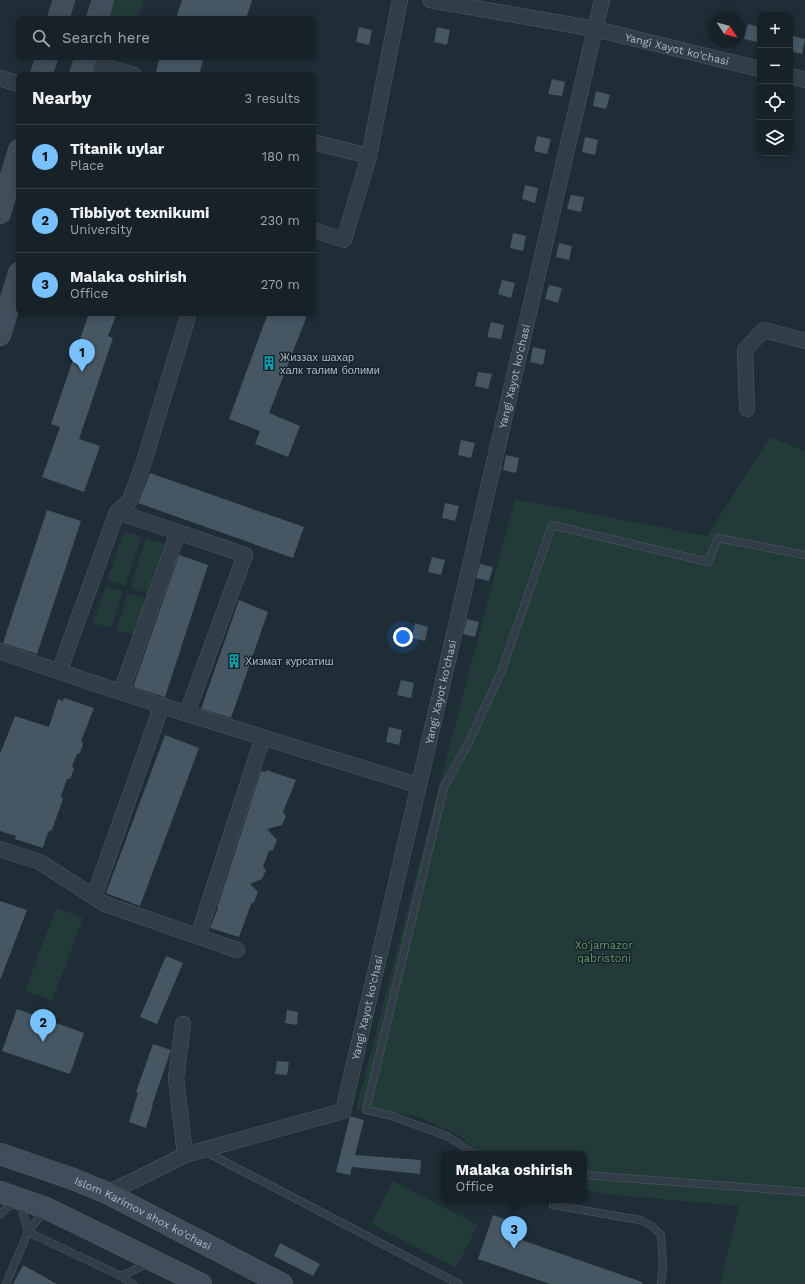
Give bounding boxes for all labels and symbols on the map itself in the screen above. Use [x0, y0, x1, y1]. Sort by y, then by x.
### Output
north arrow [709, 12, 745, 48]
street label: Yangi Xayot ko'chasi [624, 31, 730, 68]
street label: Yangi Xayot ko'chasi [496, 323, 533, 430]
pin: 1 [69, 339, 95, 372]
place label: Жиззах шахар халк талим болими [280, 351, 380, 377]
building icon: Жиззах шахар халк талим болими [261, 355, 277, 371]
your location [393, 627, 413, 647]
street label: Yangi Xayot ko'chasi [423, 639, 460, 746]
building icon: Хизмат курсатиш [226, 653, 242, 669]
place label: Хизмат курсатиш [245, 655, 334, 668]
park label: Xo'jamazor qabristoni [575, 939, 633, 965]
street label: Yangi Xayot ko'chasi [349, 954, 386, 1061]
pin: 2 [30, 1009, 56, 1042]
street label: Islom Karimov shox ko'chasi [72, 1174, 213, 1253]
pin: 3 [501, 1216, 527, 1249]

